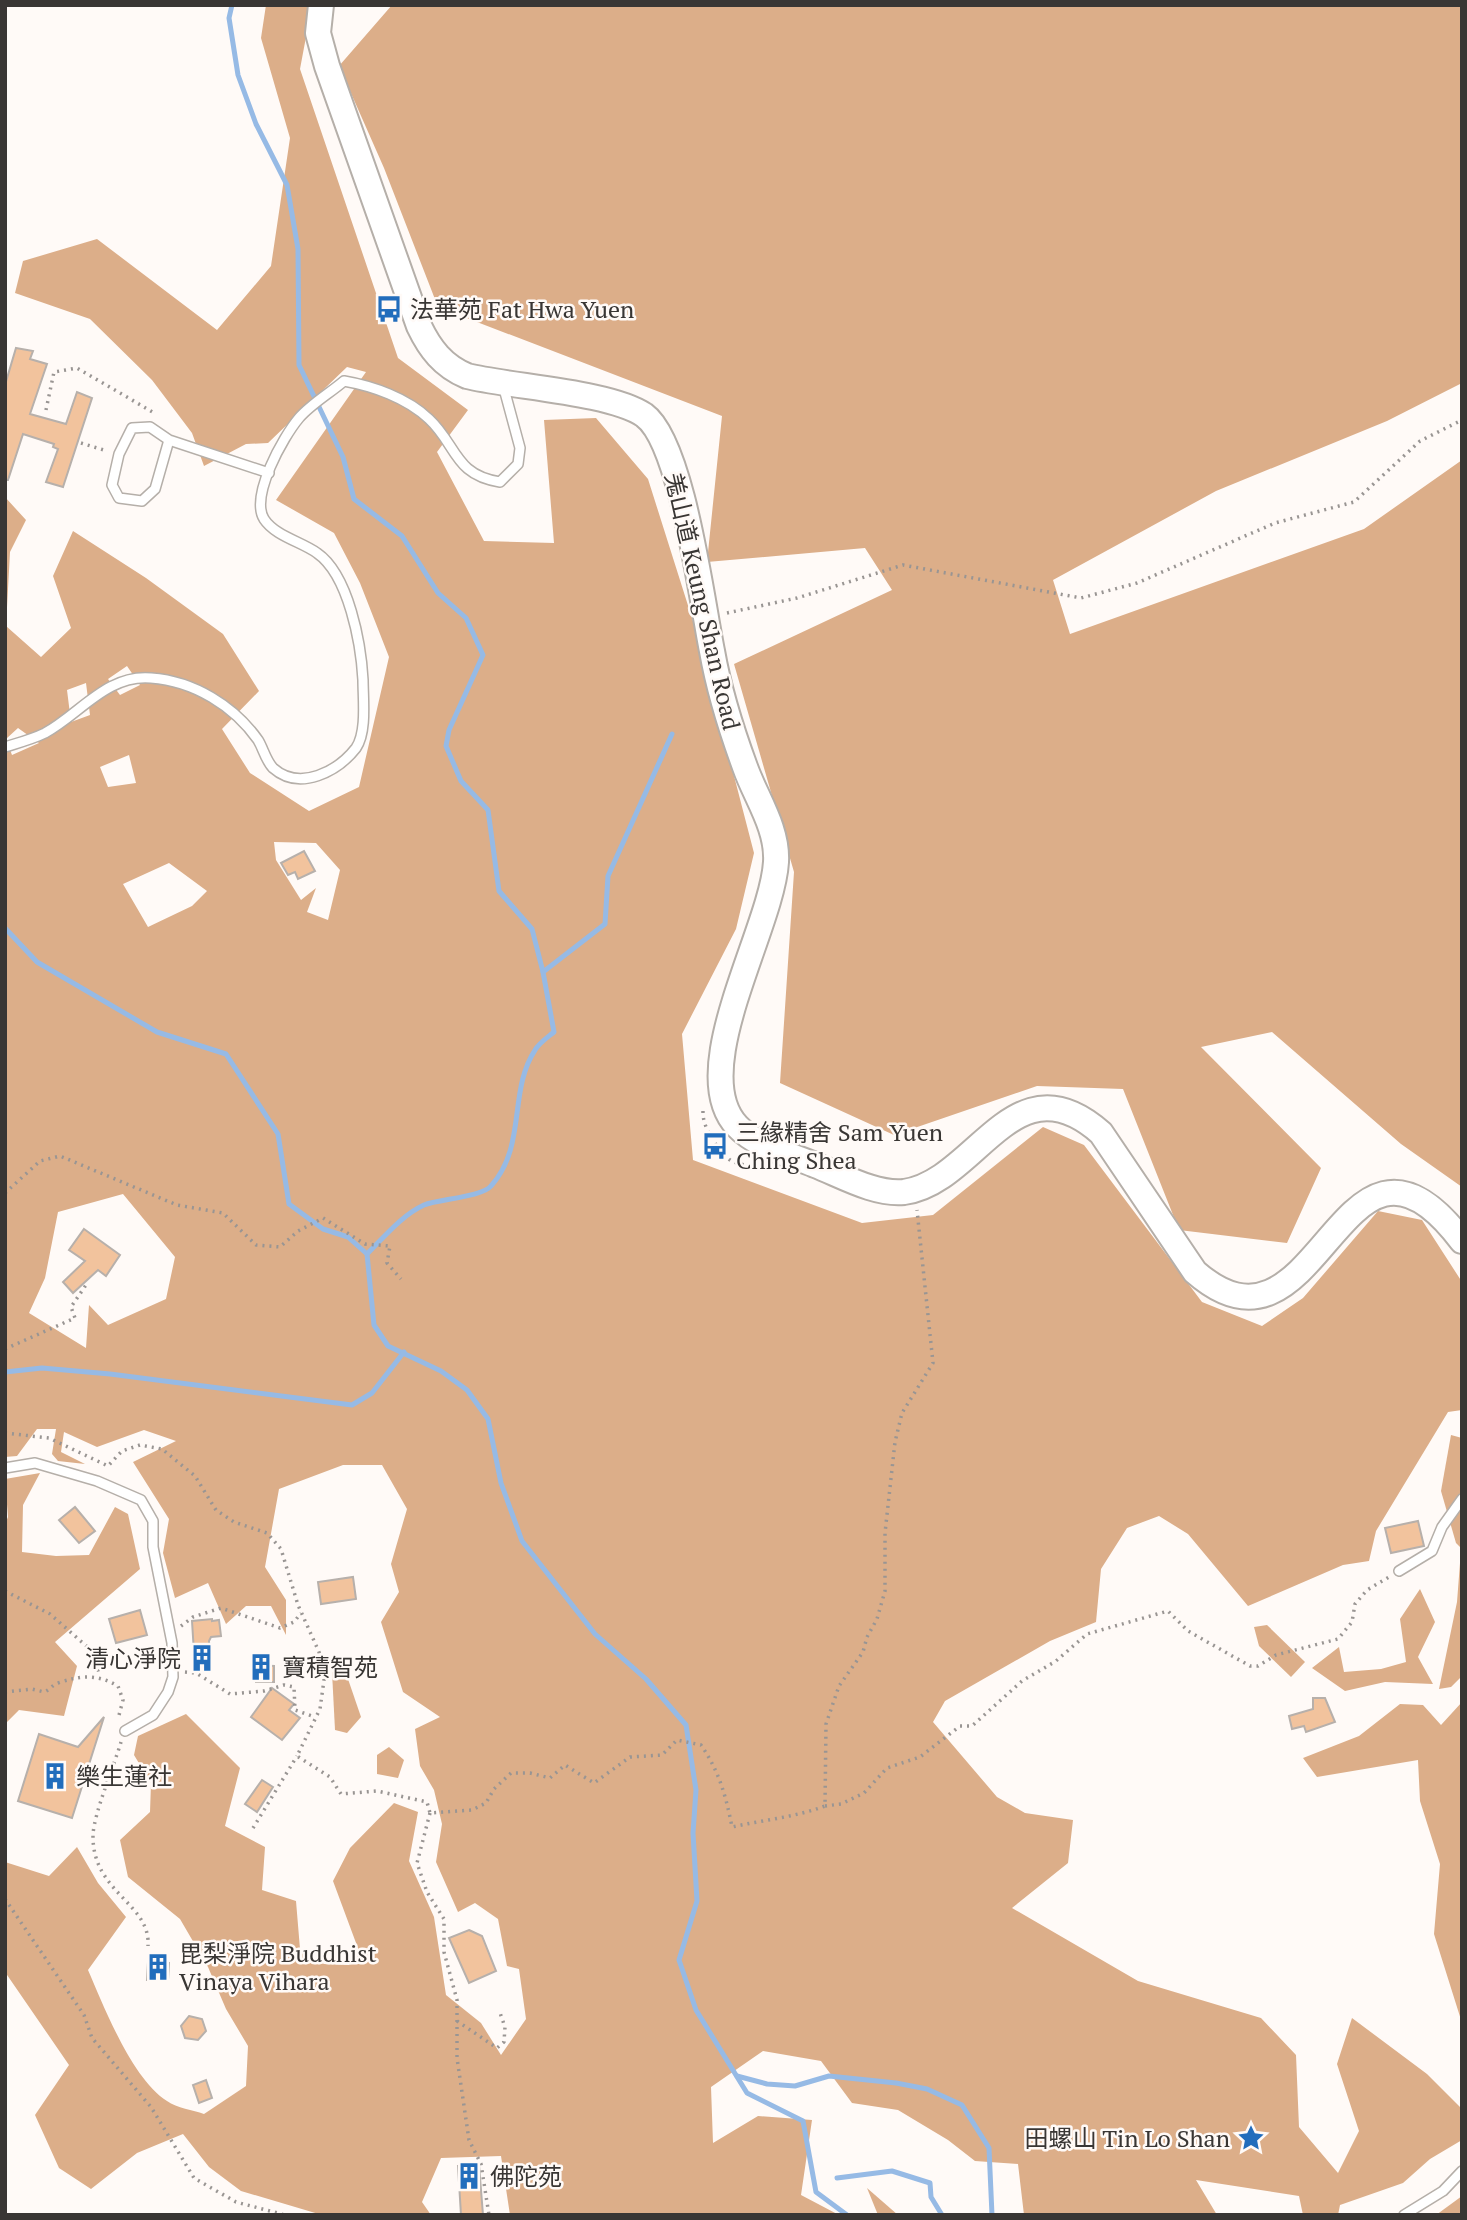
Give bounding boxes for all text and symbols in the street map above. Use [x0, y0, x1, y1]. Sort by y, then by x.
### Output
place label: 法華苑 Fat Hwa Yuen [410, 293, 634, 325]
bus stop icon: 法華苑 Fat Hwa Yuen [374, 294, 404, 324]
street label: 羗山道 Keung Shan Road [658, 469, 748, 733]
place label: 三緣精舍 Sam Yuen Ching Shea [736, 1116, 943, 1176]
bus stop icon: 三緣精舍 Sam Yuen Ching Shea [700, 1131, 730, 1161]
place label: 清心淨院 [85, 1642, 181, 1674]
building icon: 清心淨院 [187, 1643, 217, 1673]
place label: 寶積智苑 [282, 1651, 378, 1683]
building icon: 寶積智苑 [246, 1652, 276, 1682]
place label: 樂生蓮社 [76, 1760, 172, 1792]
building icon: 樂生蓮社 [40, 1761, 70, 1791]
place label: 毘梨淨院 Buddhist Vinaya Vihara [179, 1937, 377, 1997]
building icon: 毘梨淨院 Buddhist Vinaya Vihara [143, 1952, 173, 1982]
place label: 田螺山 Tin Lo Shan [1024, 2122, 1230, 2154]
place icon: 田螺山 Tin Lo Shan [1236, 2123, 1266, 2153]
place label: 佛陀苑 [490, 2160, 562, 2192]
building icon: 佛陀苑 [454, 2161, 484, 2191]

